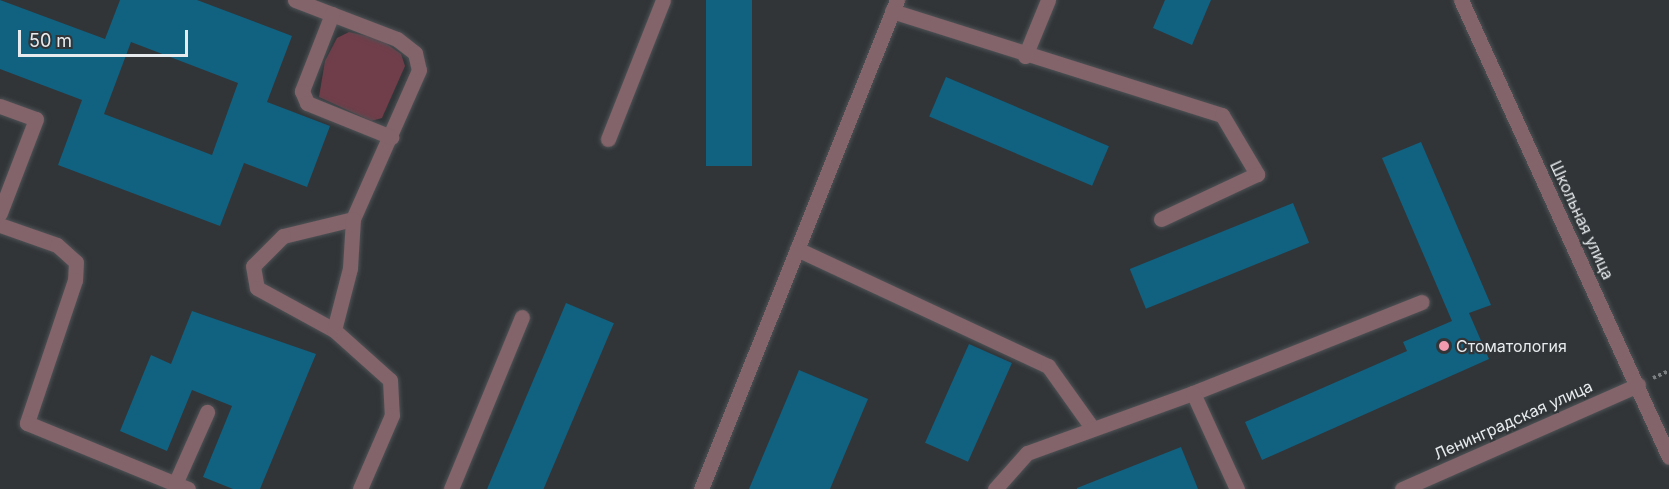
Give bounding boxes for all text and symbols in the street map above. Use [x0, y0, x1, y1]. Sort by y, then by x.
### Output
scale bar [21, 18, 190, 56]
text: 50 m [29, 30, 72, 51]
street label: Школьная улица [1546, 158, 1618, 282]
place label: Стоматология [1456, 336, 1567, 356]
marker: Стоматология [1437, 339, 1451, 353]
street label: Ленинградская улица [1431, 376, 1595, 464]

